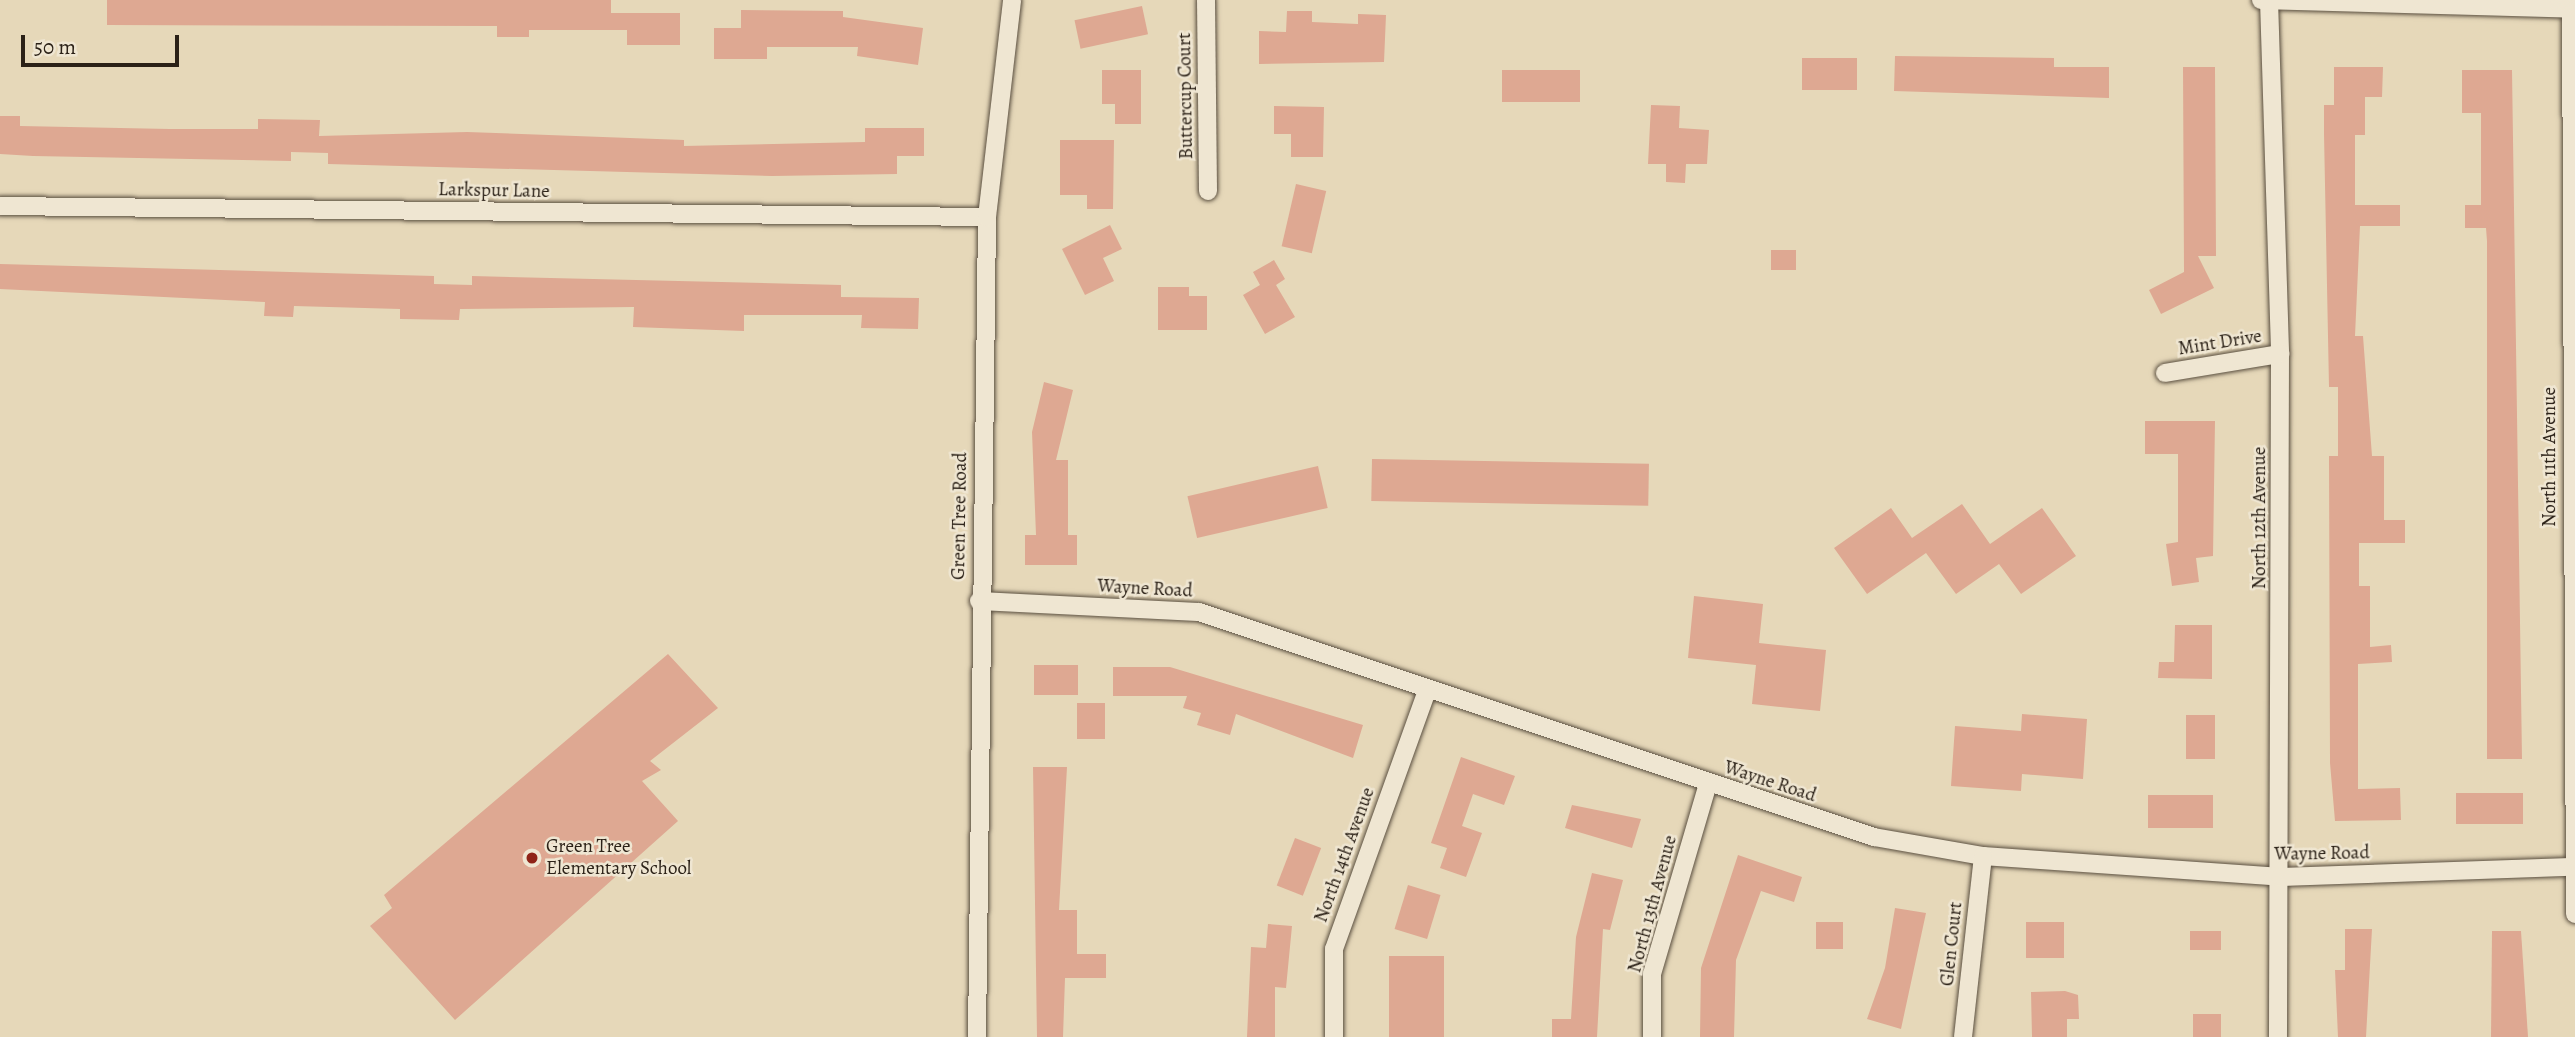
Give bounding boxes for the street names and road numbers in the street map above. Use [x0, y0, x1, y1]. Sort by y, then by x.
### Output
street label: Buttercup Court [1173, 32, 1199, 160]
street label: Larkspur Lane [438, 179, 550, 203]
street label: Mint Drive [2177, 325, 2263, 361]
street label: North 11th Avenue [2539, 387, 2561, 527]
street label: North 12th Avenue [2249, 447, 2271, 589]
street label: Green Tree Road [947, 452, 973, 580]
street label: Wayne Road [1097, 575, 1193, 603]
street label: Wayne Road [1721, 756, 1819, 808]
street label: North 14th Avenue [1310, 784, 1380, 926]
street label: North 13th Avenue [1624, 833, 1682, 975]
street label: Wayne Road [2274, 842, 2370, 866]
street label: Glen Court [1936, 901, 1968, 987]

